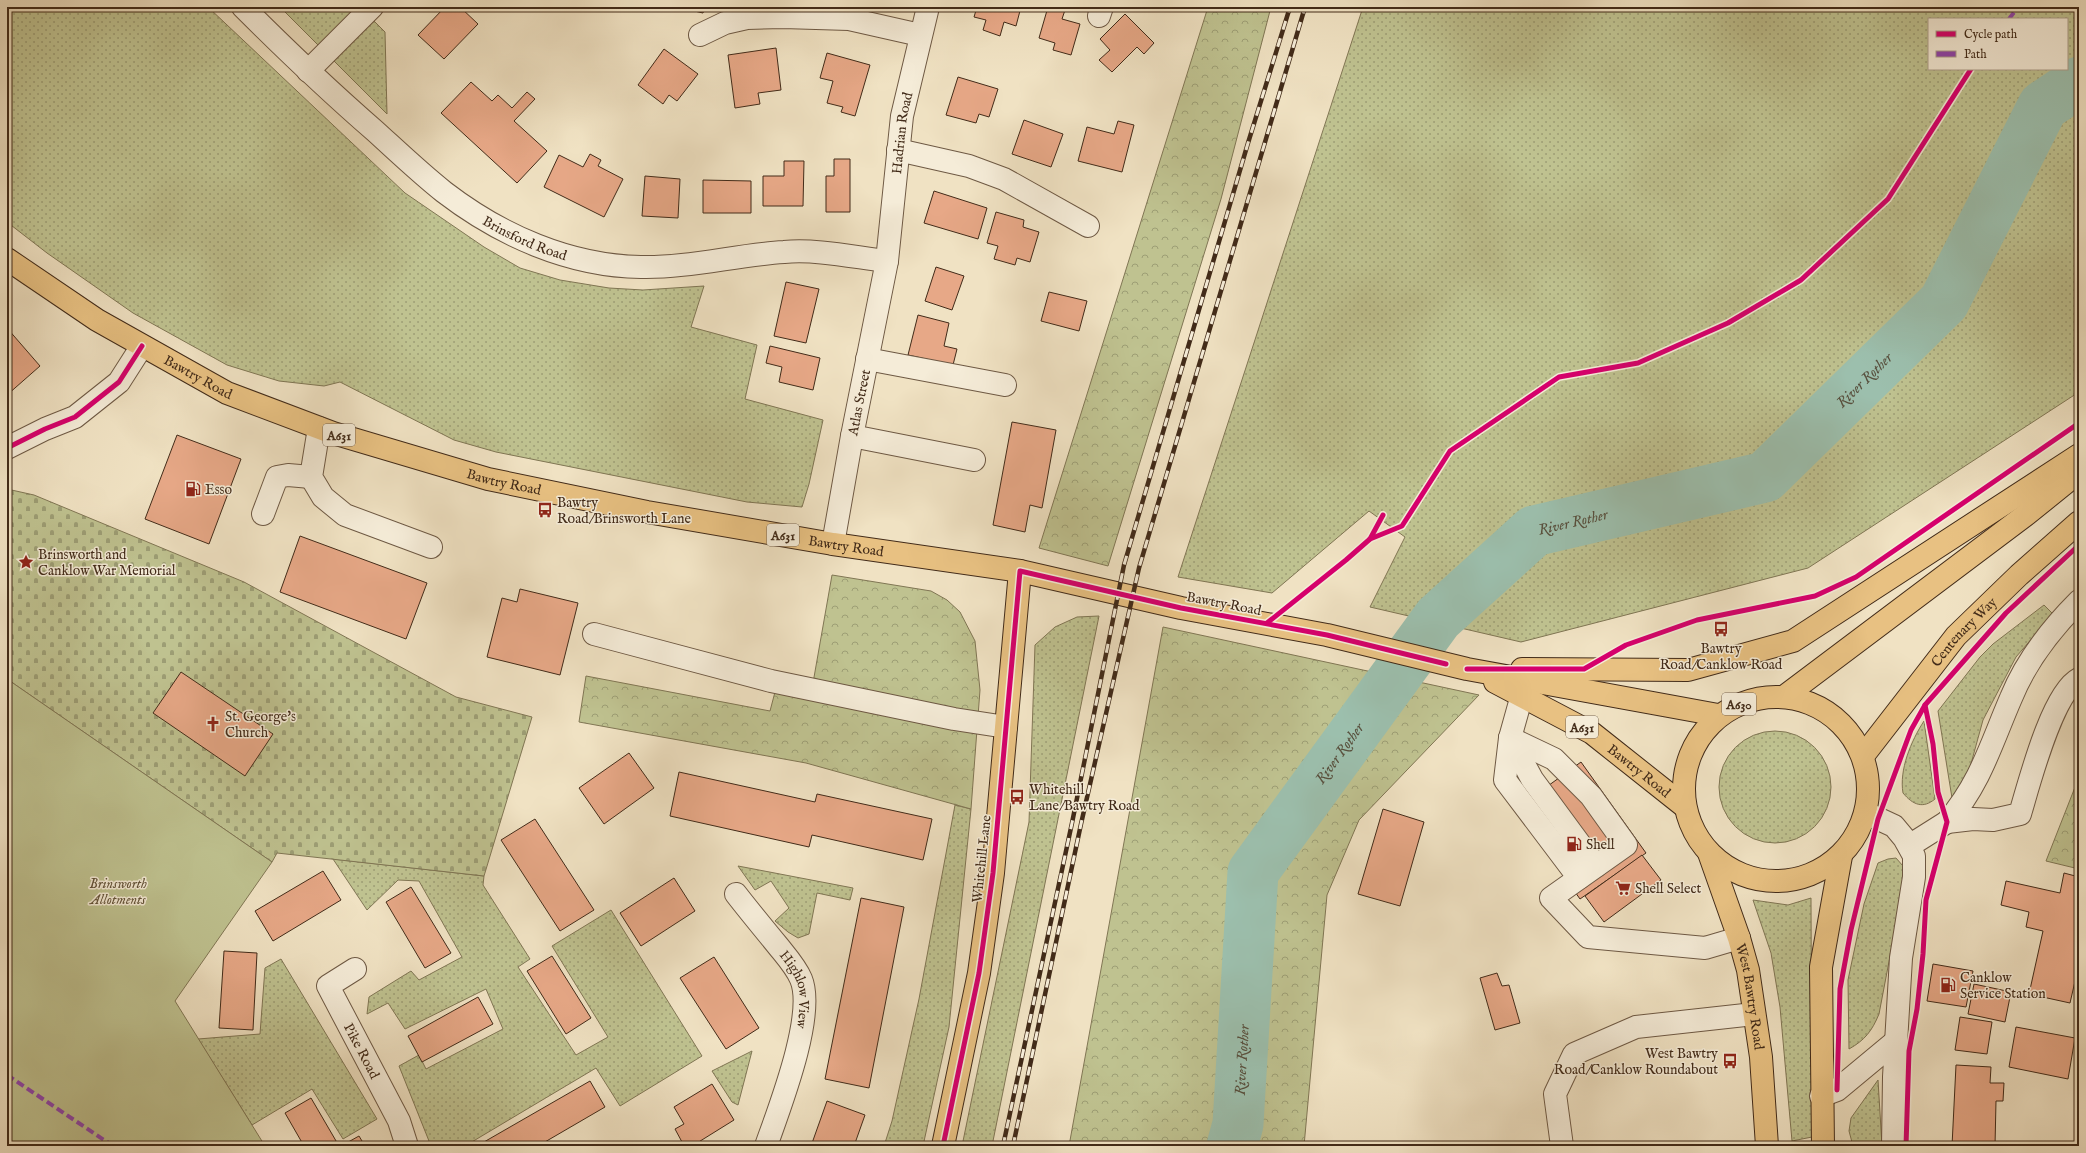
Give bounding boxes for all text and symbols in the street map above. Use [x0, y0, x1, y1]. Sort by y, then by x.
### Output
legend [1928, 18, 2068, 70]
text: Cycle path [1964, 27, 2018, 43]
text: Path [1964, 47, 1987, 62]
street label: Hadrian Road [888, 90, 918, 175]
street label: Brinsford Road [479, 212, 569, 265]
water label: River Rother [1833, 348, 1897, 412]
street label: Bawtry Road [160, 351, 235, 404]
street label: Atlas Street [844, 368, 875, 438]
road number: A631 [323, 424, 355, 446]
street label: Bawtry Road [464, 465, 543, 500]
fuel station icon: Esso [184, 480, 202, 498]
place label: Esso [205, 481, 233, 499]
place label: Bawtry Road/Brinsworth Lane [557, 494, 691, 528]
bus stop icon: Bawtry Road/Brinsworth Lane [536, 501, 554, 519]
water label: River Rother [1536, 505, 1611, 540]
road number: A631 [767, 524, 799, 546]
street label: Bawtry Road [807, 532, 885, 561]
place label: Brinsworth and Canklow War Memorial [38, 546, 176, 580]
place icon: Brinsworth and Canklow War Memorial [17, 553, 35, 571]
street label: Bawtry Road [1185, 588, 1263, 620]
street label: Centenary Way [1927, 594, 2001, 671]
bus stop icon: Bawtry Road/Canklow Road [1712, 620, 1730, 638]
place label: Bawtry Road/Canklow Road [1660, 640, 1783, 674]
road number: A630 [1722, 693, 1756, 715]
place label: St. George's Church [225, 708, 296, 742]
church icon: St. George's Church [204, 715, 222, 733]
road number: A631 [1566, 716, 1598, 738]
water label: River Rother [1311, 719, 1369, 788]
street label: Bawtry Road [1603, 741, 1674, 802]
place label: Whitehill Lane/Bawtry Road [1029, 781, 1140, 815]
bus stop icon: Whitehill Lane/Bawtry Road [1008, 788, 1026, 806]
street label: Whitehill Lane [968, 814, 996, 904]
fuel station icon: Shell [1565, 835, 1583, 853]
place label: Shell [1586, 836, 1615, 854]
park label: Brinsworth Allotments [88, 875, 147, 909]
supermarket icon: Shell Select [1614, 879, 1632, 897]
place label: Shell Select [1635, 880, 1702, 898]
street label: West Bawtry Road [1731, 942, 1768, 1052]
street label: Highlow View [775, 947, 813, 1030]
place label: Canklow Service Station [1960, 969, 2046, 1003]
fuel station icon: Canklow Service Station [1939, 976, 1957, 994]
street label: Pike Road [339, 1020, 383, 1083]
water label: River Rother [1231, 1023, 1254, 1096]
place label: West Bawtry Road/Canklow Roundabout [1554, 1045, 1718, 1079]
bus stop icon: West Bawtry Road/Canklow Roundabout [1721, 1052, 1739, 1070]

